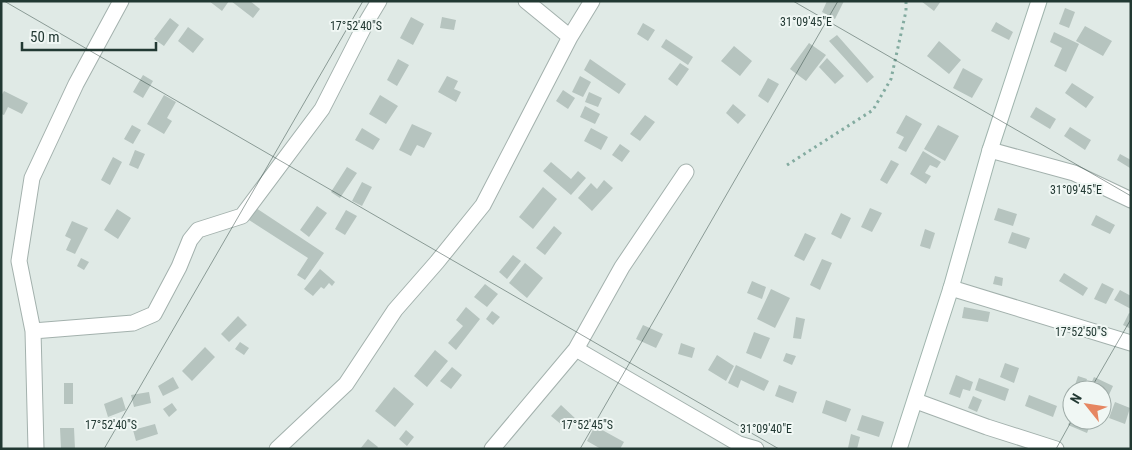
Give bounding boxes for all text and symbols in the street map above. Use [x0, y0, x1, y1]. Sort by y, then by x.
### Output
text: 31°09'45"E [780, 15, 832, 29]
text: 17°52'40"S [330, 19, 382, 33]
scale bar [22, 20, 156, 52]
text: 50 m [30, 28, 60, 46]
text: 31°09'45"E [1050, 183, 1102, 197]
text: 17°52'50"S [1055, 325, 1107, 339]
north arrow [1062, 380, 1112, 430]
text: N [1067, 391, 1085, 406]
text: 17°52'40"S [85, 418, 137, 432]
text: 17°52'45"S [561, 418, 613, 432]
text: 31°09'40"E [740, 422, 792, 436]

